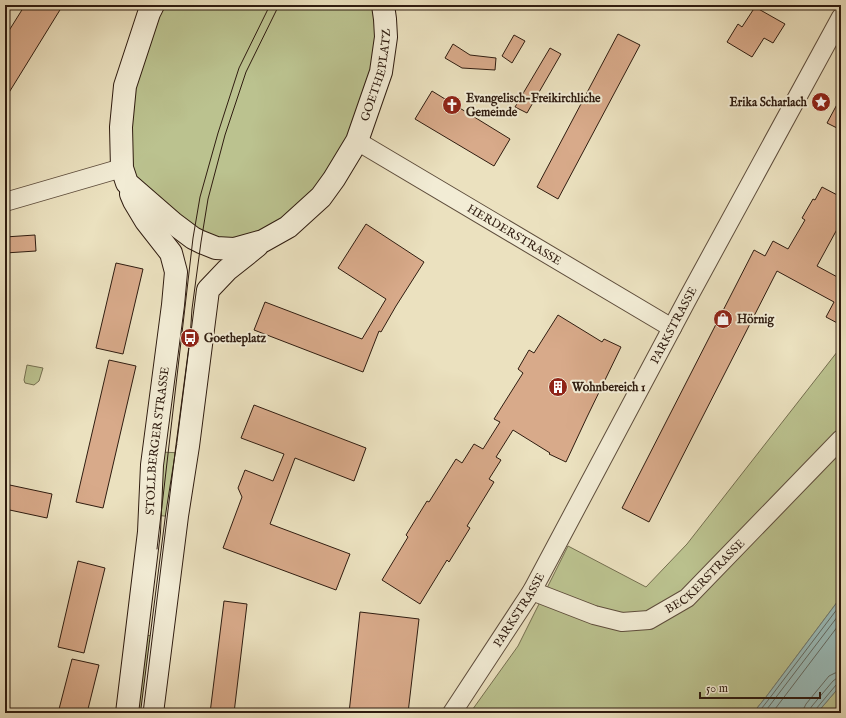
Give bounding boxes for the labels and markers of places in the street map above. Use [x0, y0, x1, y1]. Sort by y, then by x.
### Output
place label: Evangelisch-Freikirchliche Gemeinde [466, 91, 601, 120]
place icon: Erika Scharlach [810, 91, 832, 113]
church icon: Evangelisch-Freikirchliche Gemeinde [441, 94, 463, 116]
place label: Erika Scharlach [730, 95, 808, 110]
shop icon: Hörnig [712, 308, 734, 330]
place label: Hörnig [737, 312, 775, 328]
bus stop icon: Goetheplatz [179, 327, 201, 349]
place label: Goetheplatz [204, 331, 267, 347]
building icon: Wohnbereich 1 [547, 376, 569, 398]
place label: Wohnbereich 1 [571, 380, 646, 395]

